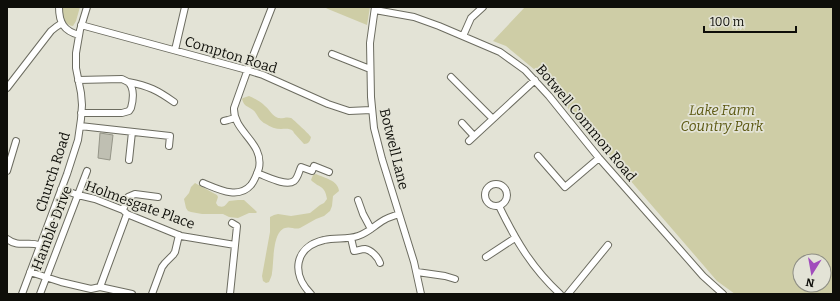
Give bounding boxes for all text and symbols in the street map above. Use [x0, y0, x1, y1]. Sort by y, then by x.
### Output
scale bar [704, 8, 796, 34]
text: 100 m [710, 15, 745, 29]
street label: Compton Road [183, 33, 279, 77]
street label: Botwell Common Road [532, 61, 640, 185]
park label: Lake Farm Country Park [681, 102, 764, 135]
street label: Botwell Lane [376, 107, 412, 191]
street label: Church Road [32, 130, 74, 214]
street label: Holmesgate Place [83, 177, 197, 233]
street label: Hamble Drive [28, 183, 76, 273]
north arrow [792, 253, 832, 293]
text: N [804, 275, 816, 290]

